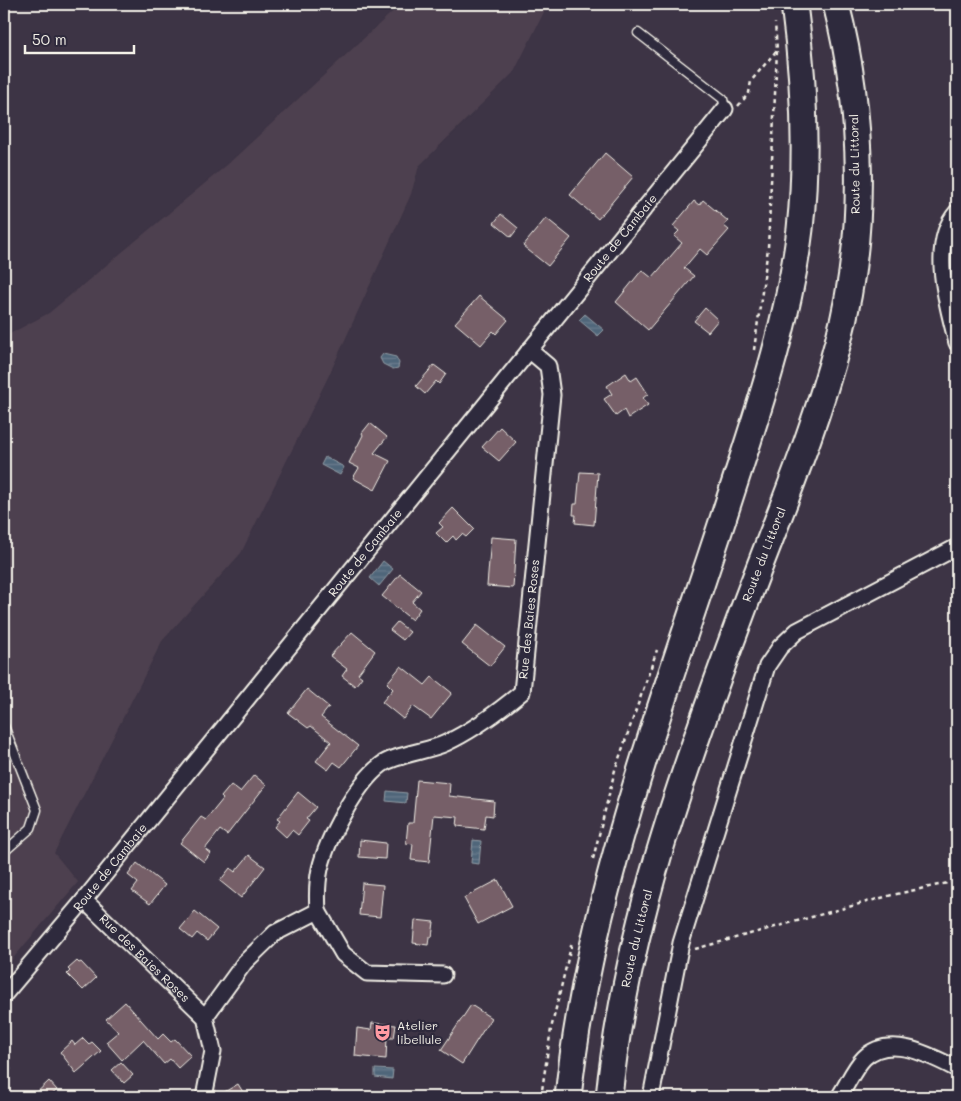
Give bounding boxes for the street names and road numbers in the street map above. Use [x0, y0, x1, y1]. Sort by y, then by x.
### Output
street label: Route du Littoral [845, 114, 863, 214]
street label: Route de Cambaie [579, 190, 660, 285]
street label: Route du Littoral [738, 504, 789, 604]
street label: Route de Cambaie [324, 505, 405, 600]
street label: Rue des Baies Roses [514, 559, 542, 680]
street label: Route de Cambaie [69, 820, 150, 914]
street label: Route du Littoral [617, 888, 655, 989]
street label: Rue des Baies Roses [96, 910, 194, 1005]

